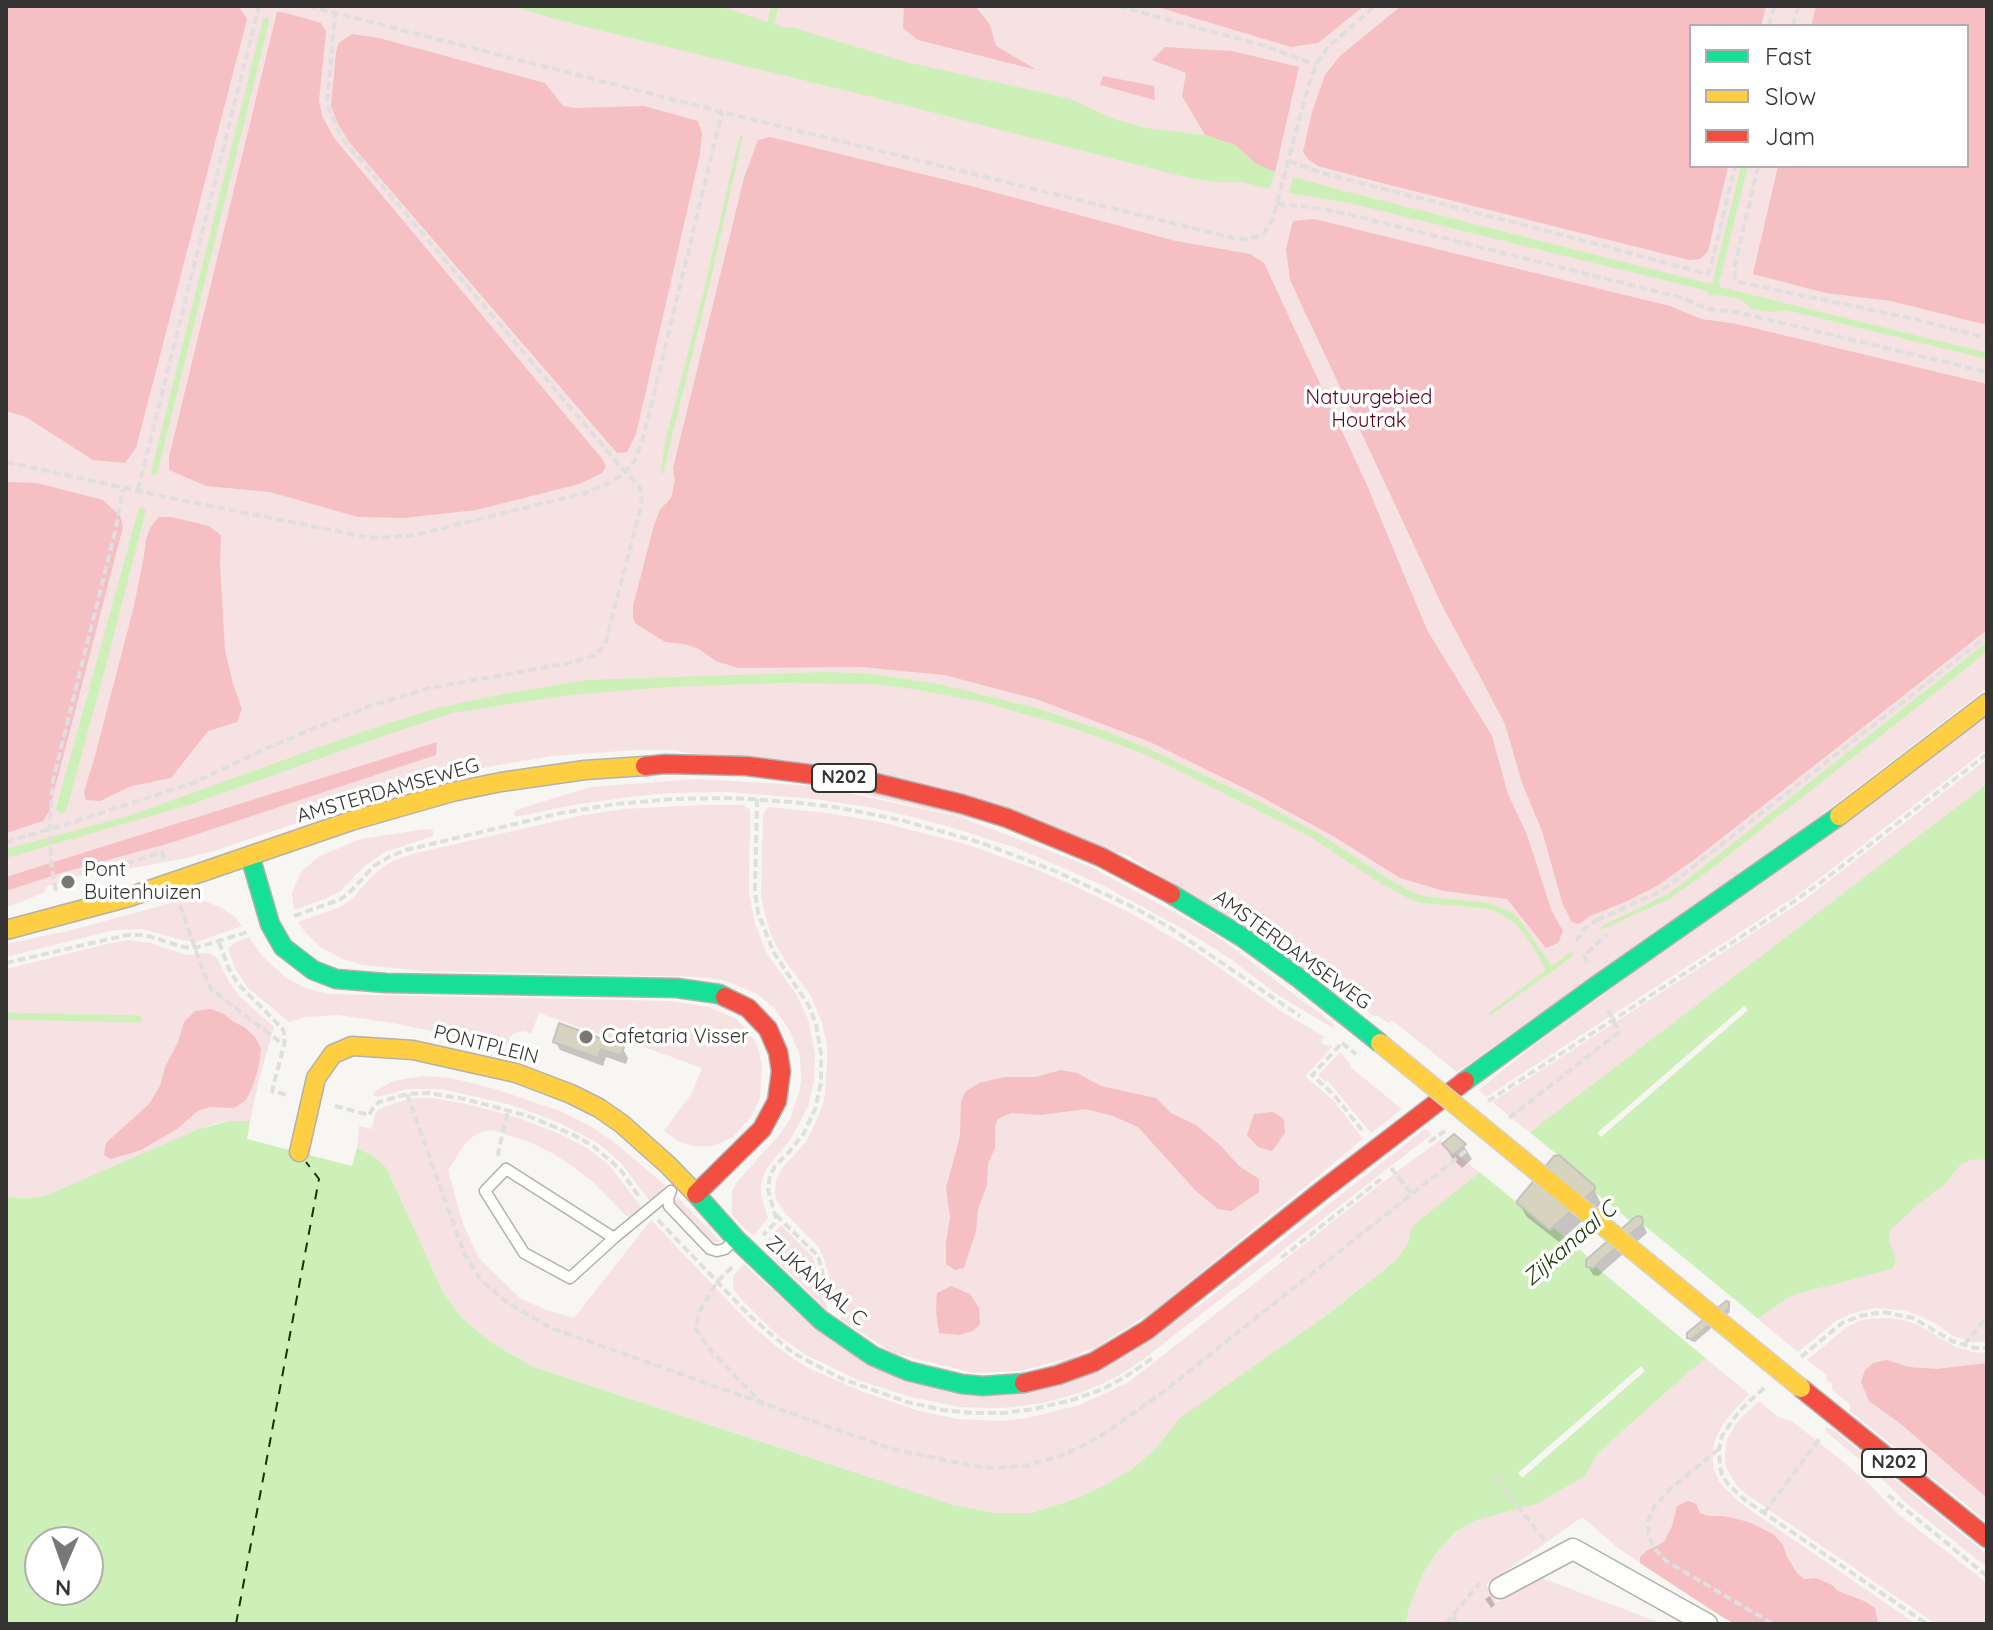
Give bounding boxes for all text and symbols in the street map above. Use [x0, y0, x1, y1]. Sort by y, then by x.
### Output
legend [1689, 24, 1969, 168]
text: Fast [1765, 41, 1812, 71]
text: Slow [1765, 81, 1816, 111]
text: Jam [1765, 121, 1815, 151]
park label: Natuurgebied Houtrak [1306, 386, 1432, 433]
street label: AMSTERDAMSEWEG [294, 753, 482, 829]
road number: N202 [812, 764, 876, 792]
place label: Pont Buitenhuizen [84, 858, 201, 905]
marker: Pont Buitenhuizen [59, 873, 77, 891]
street label: AMSTERDAMSEWEG [1209, 885, 1375, 1015]
street label: PONTPLEIN [431, 1020, 541, 1070]
place label: Cafetaria Visser [602, 1025, 749, 1049]
marker: Cafetaria Visser [577, 1028, 595, 1046]
water label: Zijkanaal C [1518, 1196, 1622, 1292]
street label: ZIJKANAAL C [761, 1231, 871, 1331]
road number: N202 [1862, 1449, 1926, 1477]
north arrow [24, 1526, 104, 1606]
text: N [55, 1574, 72, 1602]

